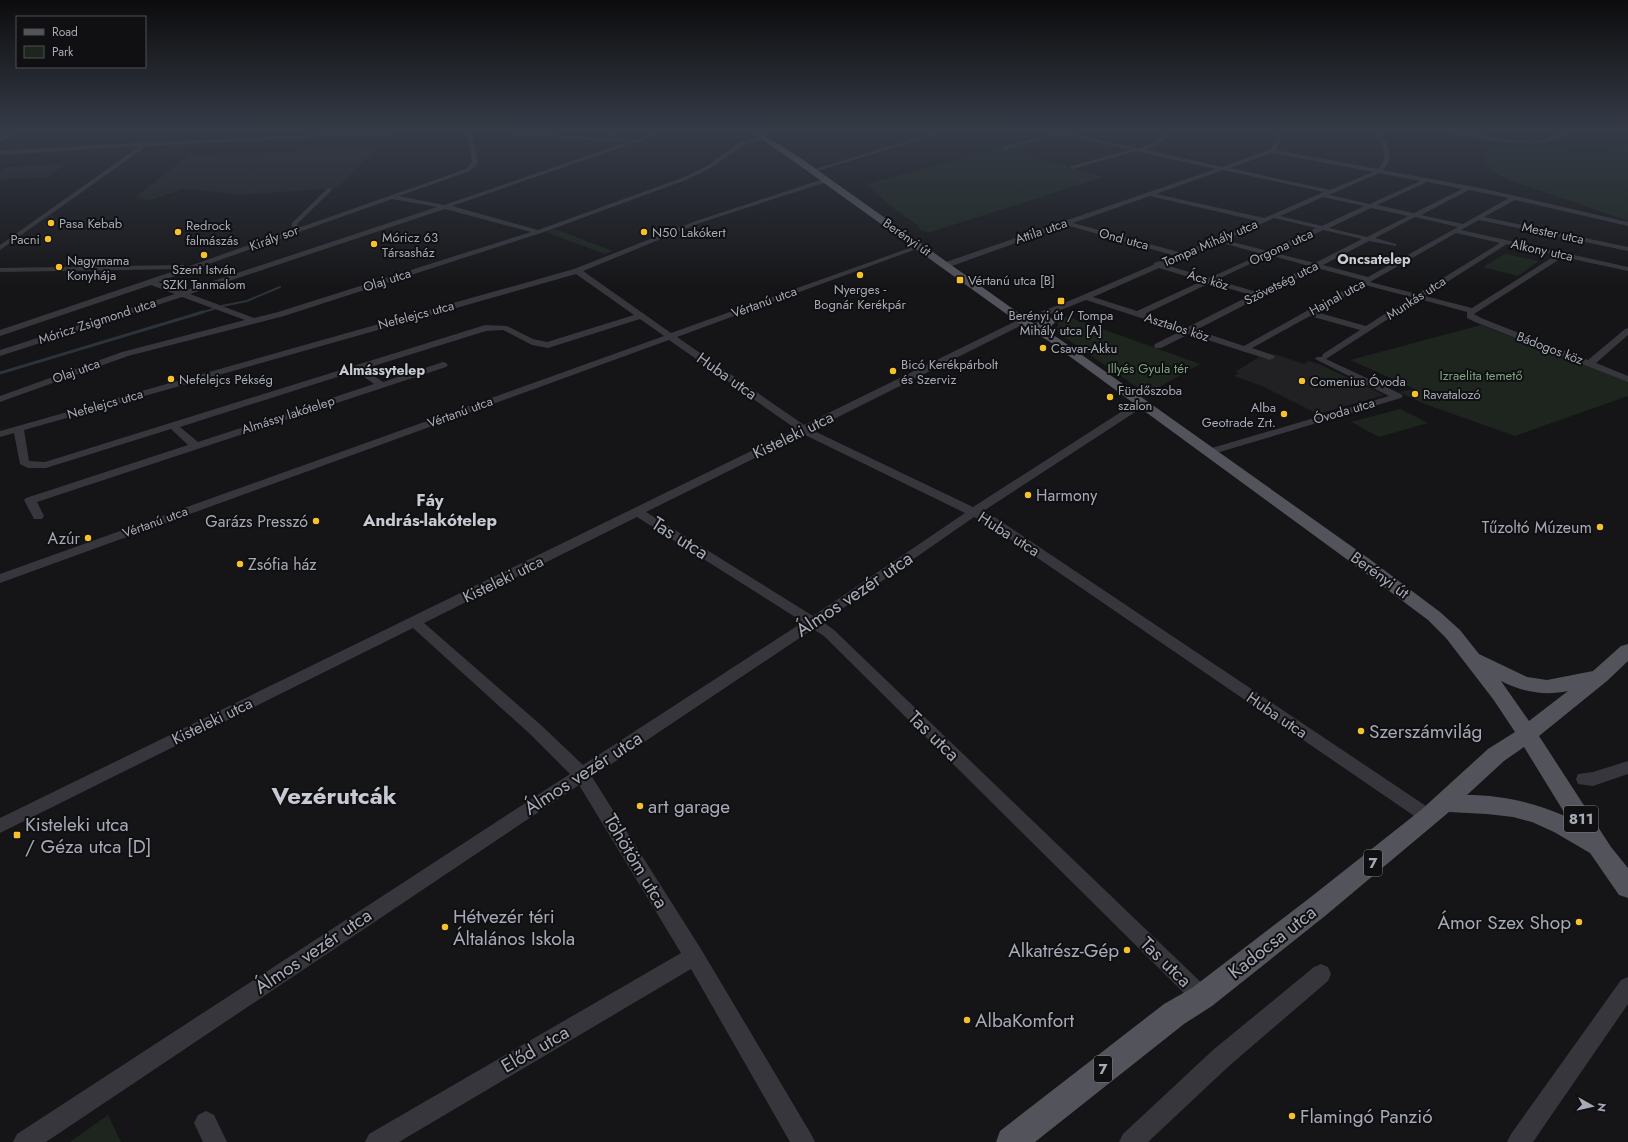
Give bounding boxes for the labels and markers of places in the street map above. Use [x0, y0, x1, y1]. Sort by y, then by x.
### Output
place label: Pasa Kebab [59, 214, 122, 233]
place label: Redrock falmászás [186, 216, 238, 250]
marker: Pasa Kebab [46, 218, 56, 228]
place label: N50 Lakókert [652, 223, 727, 242]
marker: Redrock falmászás [173, 227, 183, 237]
marker: N50 Lakókert [639, 227, 649, 237]
place label: Móricz 63 Társasház [382, 228, 438, 262]
place label: Pacni [11, 230, 40, 249]
marker: Pacni [43, 234, 53, 244]
marker: Móricz 63 Társasház [369, 239, 379, 249]
marker: Szent István SZKI Tanmalom [199, 250, 209, 260]
place label: Nagymama Konyhája [67, 251, 129, 285]
place label: Szent István SZKI Tanmalom [162, 260, 246, 294]
marker: Nagymama Konyhája [54, 262, 64, 272]
marker: Nyerges - Bognár Kerékpár [855, 270, 865, 280]
place label: Vértanú utca [B] [968, 271, 1055, 290]
marker: Vértanú utca [B] [955, 275, 965, 285]
place label: Nyerges - Bognár Kerékpár [814, 280, 906, 314]
marker: Berényi út / Tompa Mihály utca [A] [1056, 296, 1066, 306]
place label: Berényi út / Tompa Mihály utca [A] [1009, 306, 1113, 340]
place label: Csavar-Akku [1051, 339, 1117, 358]
marker: Csavar-Akku [1038, 343, 1048, 353]
place label: Bicó Kerékpárbolt és Szerviz [901, 355, 999, 389]
marker: Bicó Kerékpárbolt és Szerviz [888, 366, 898, 376]
place label: Nefelejcs Pékség [179, 370, 273, 389]
place label: Comenius Óvoda [1310, 372, 1406, 391]
marker: Nefelejcs Pékség [166, 374, 176, 384]
marker: Comenius Óvoda [1297, 376, 1307, 386]
place label: Fürdőszoba szalon [1118, 381, 1182, 415]
place label: Ravatalozó [1423, 385, 1481, 404]
marker: Ravatalozó [1410, 389, 1420, 399]
marker: Fürdőszoba szalon [1105, 392, 1115, 402]
place label: Alba Geotrade Zrt. [1202, 398, 1276, 432]
marker: Alba Geotrade Zrt. [1279, 409, 1289, 419]
place label: Harmony [1036, 484, 1098, 507]
marker: Harmony [1023, 490, 1033, 500]
place label: Garázs Presszó [205, 510, 308, 533]
marker: Garázs Presszó [311, 516, 321, 526]
place label: Tűzoltó Múzeum [1482, 516, 1592, 539]
marker: Tűzoltó Múzeum [1595, 522, 1605, 532]
place label: Azúr [47, 527, 81, 550]
marker: Azúr [83, 533, 93, 543]
place label: Zsófia ház [248, 553, 317, 576]
marker: Zsófia ház [235, 559, 245, 569]
place label: Szerszámvilág [1369, 718, 1482, 745]
marker: Szerszámvilág [1356, 726, 1366, 736]
place label: art garage [648, 793, 730, 820]
marker: art garage [635, 801, 645, 811]
place label: Kisteleki utca / Géza utca [D] [25, 811, 151, 860]
marker: Kisteleki utca / Géza utca [D] [12, 830, 22, 840]
place label: Hétvezér téri Általános Iskola [453, 903, 575, 952]
place label: Ámor Szex Shop [1437, 909, 1571, 936]
marker: Ámor Szex Shop [1574, 917, 1584, 927]
marker: Hétvezér téri Általános Iskola [440, 922, 450, 932]
place label: Alkatrész-Gép [1008, 937, 1119, 964]
marker: Alkatrész-Gép [1122, 945, 1132, 955]
place label: AlbaKomfort [975, 1007, 1075, 1034]
marker: AlbaKomfort [962, 1015, 972, 1025]
place label: Flamingó Panzió [1300, 1103, 1433, 1130]
marker: Flamingó Panzió [1287, 1111, 1297, 1121]

